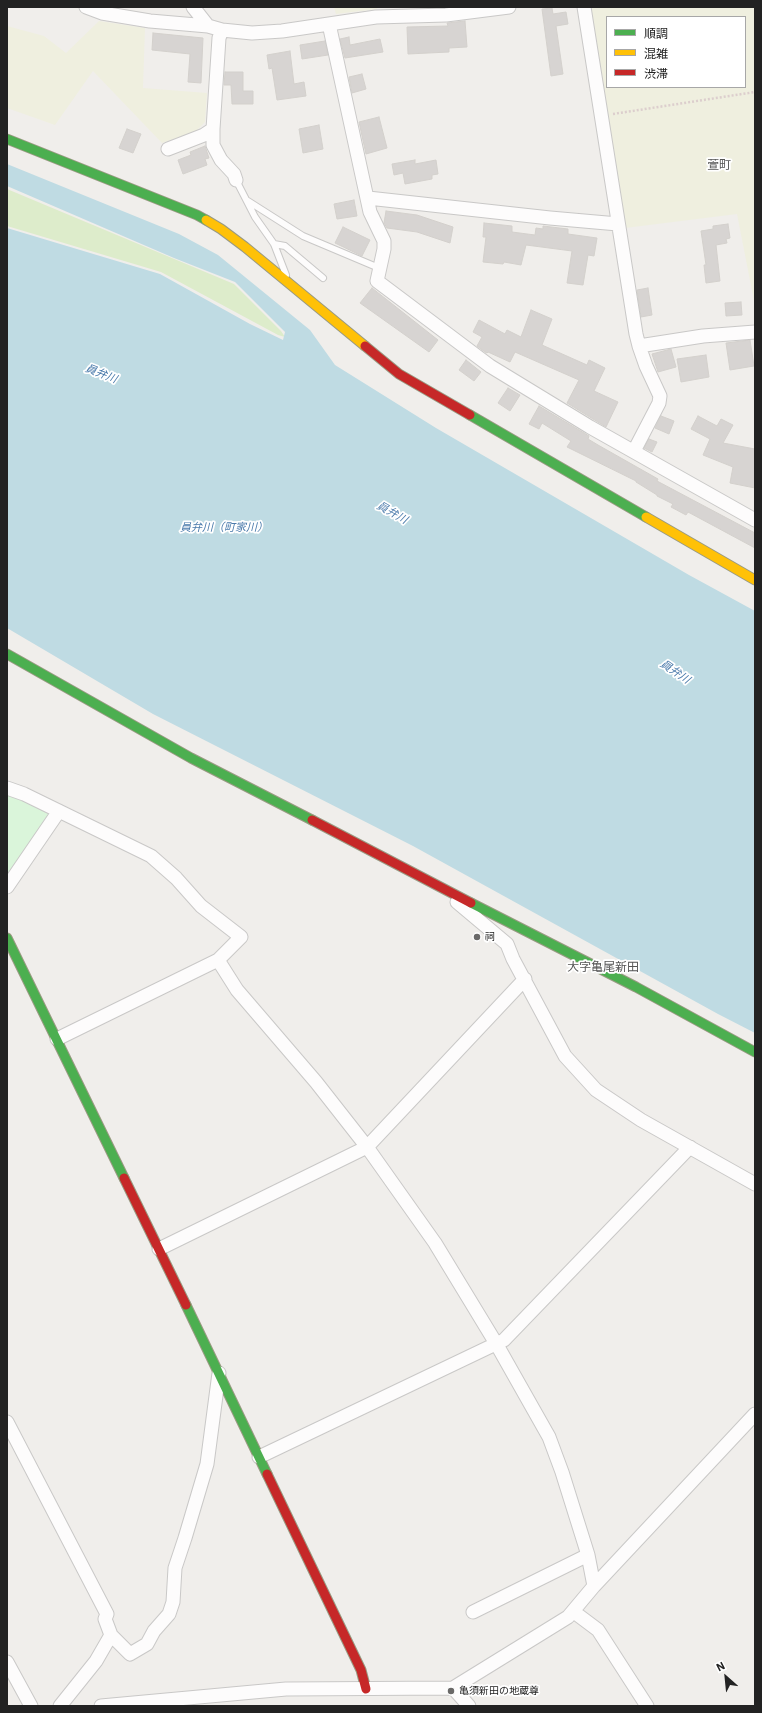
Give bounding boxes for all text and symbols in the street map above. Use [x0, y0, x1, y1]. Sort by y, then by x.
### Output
legend [606, 16, 746, 88]
text: 順調 [644, 26, 668, 41]
text: 混雑 [644, 46, 668, 61]
text: 渋滞 [644, 66, 668, 81]
district label: 萱町 [707, 159, 731, 173]
water label: 員弁川 [83, 362, 119, 386]
water label: 員弁川 [374, 499, 410, 527]
water label: 員弁川（町家川） [180, 521, 268, 535]
water label: 員弁川 [658, 657, 692, 687]
place label: 祠 [485, 931, 495, 943]
marker: 祠 [472, 932, 482, 942]
district label: 大字亀尾新田 [567, 961, 639, 975]
north arrow [706, 1657, 746, 1697]
text: N [714, 1658, 727, 1674]
place label: 亀須新田の地蔵尊 [459, 1685, 539, 1697]
marker: 亀須新田の地蔵尊 [446, 1686, 456, 1696]

